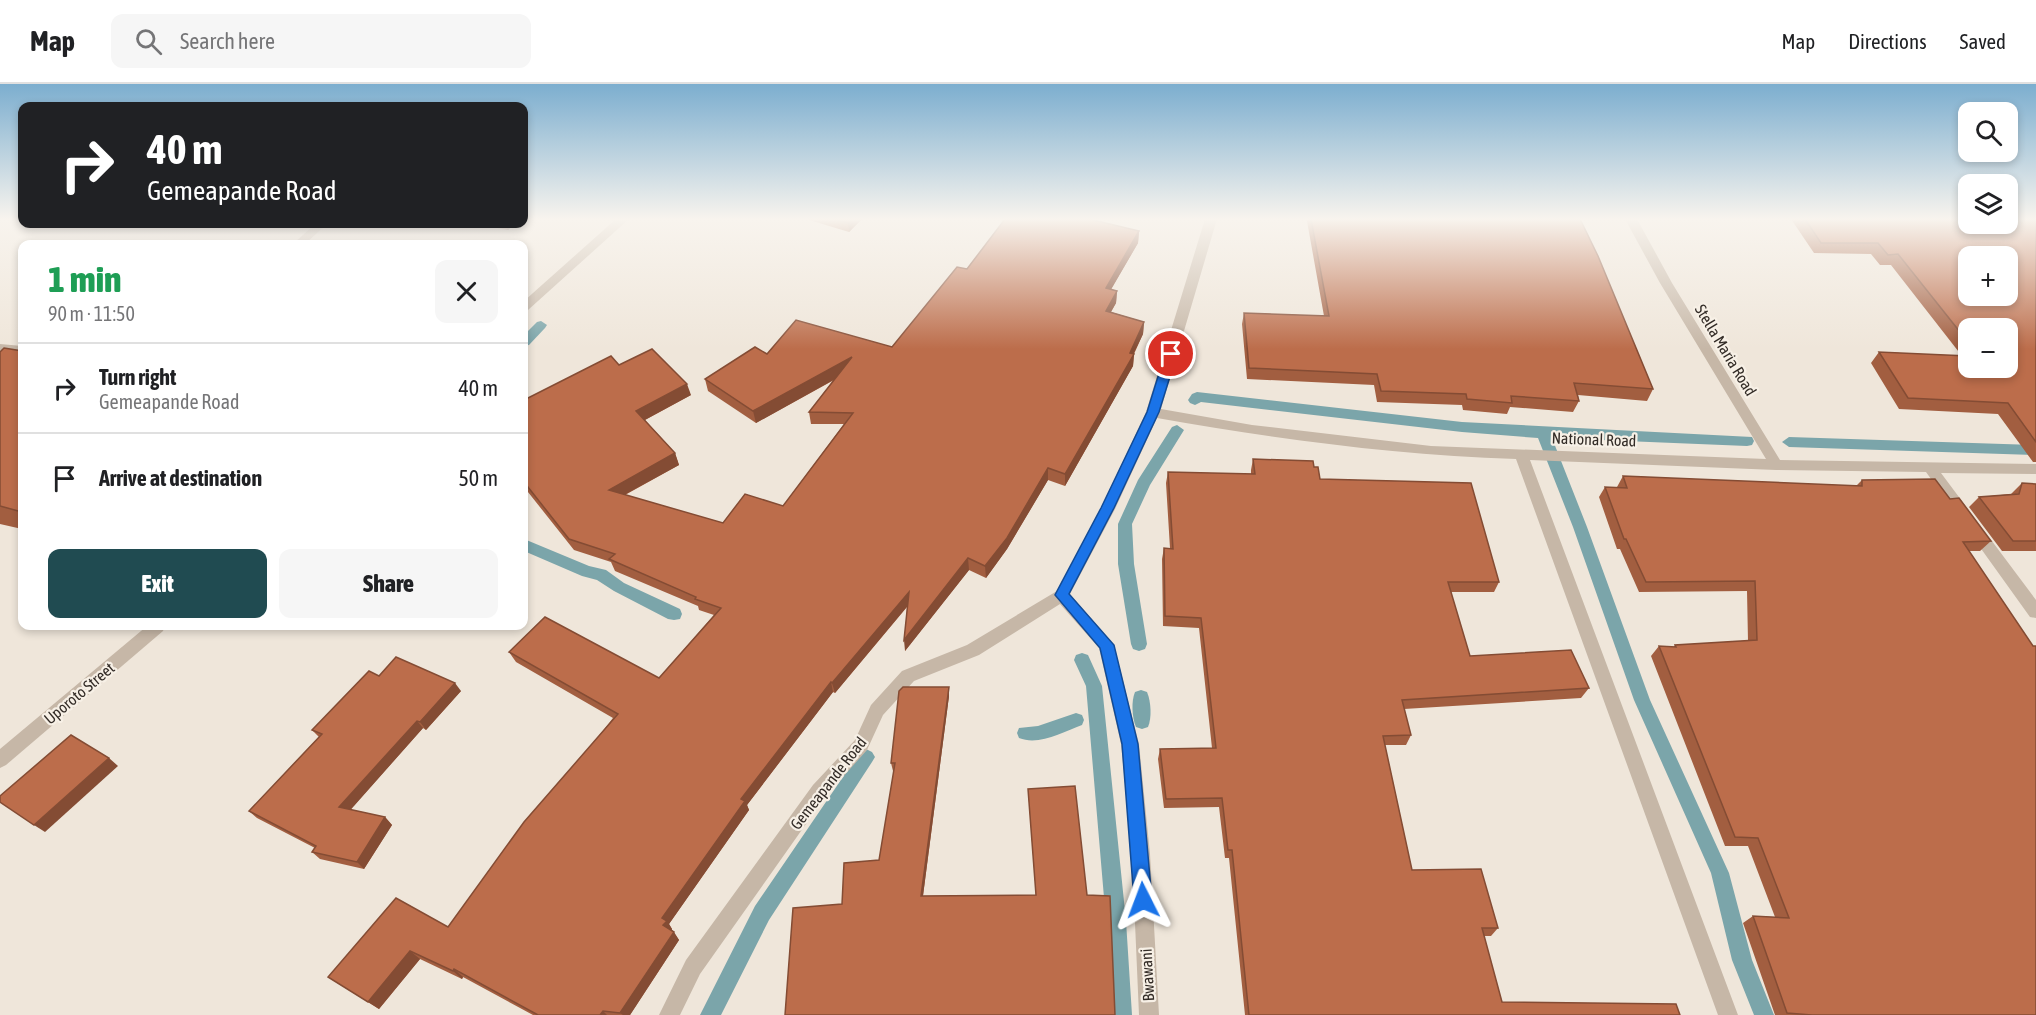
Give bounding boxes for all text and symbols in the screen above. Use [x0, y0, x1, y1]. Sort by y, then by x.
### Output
search box [111, 14, 531, 68]
text: Map [30, 25, 75, 57]
icon: search [132, 25, 165, 58]
text: Search here [180, 28, 275, 54]
text: Map [1781, 29, 1815, 53]
text: Directions [1848, 29, 1927, 53]
text: Saved [1960, 29, 2006, 53]
map controls [1958, 102, 2018, 378]
button: search [1958, 102, 2018, 162]
text: 40 m [147, 125, 222, 173]
icon: right [48, 126, 126, 204]
button: layers [1958, 174, 2018, 234]
text: Gemeapande Road [147, 175, 337, 206]
button: + [1958, 246, 2018, 306]
text: 1 min [48, 258, 122, 300]
button: close [435, 260, 498, 323]
street label: Stella Maria Road [1692, 301, 1760, 399]
text: 90 m · 11:50 [48, 302, 135, 325]
button: − [1958, 318, 2018, 378]
pin [1145, 328, 1196, 379]
icon: arrive [1154, 337, 1187, 370]
text: Turn right [99, 364, 176, 390]
icon: right [48, 372, 81, 405]
text: 40 m [458, 375, 498, 401]
text: Gemeapande Road [99, 390, 239, 413]
street label: National Road [1551, 429, 1637, 449]
icon: arrive [48, 462, 81, 495]
text: Arrive at destination [99, 465, 262, 491]
text: 50 m [458, 465, 498, 491]
button: Exit [48, 549, 267, 618]
button: Share [279, 549, 498, 618]
street label: Uporoto Street [40, 658, 119, 728]
street label: Gemeapande Road [786, 733, 870, 833]
position arrow [1111, 868, 1175, 932]
street label: Bwawani [1137, 948, 1157, 1002]

